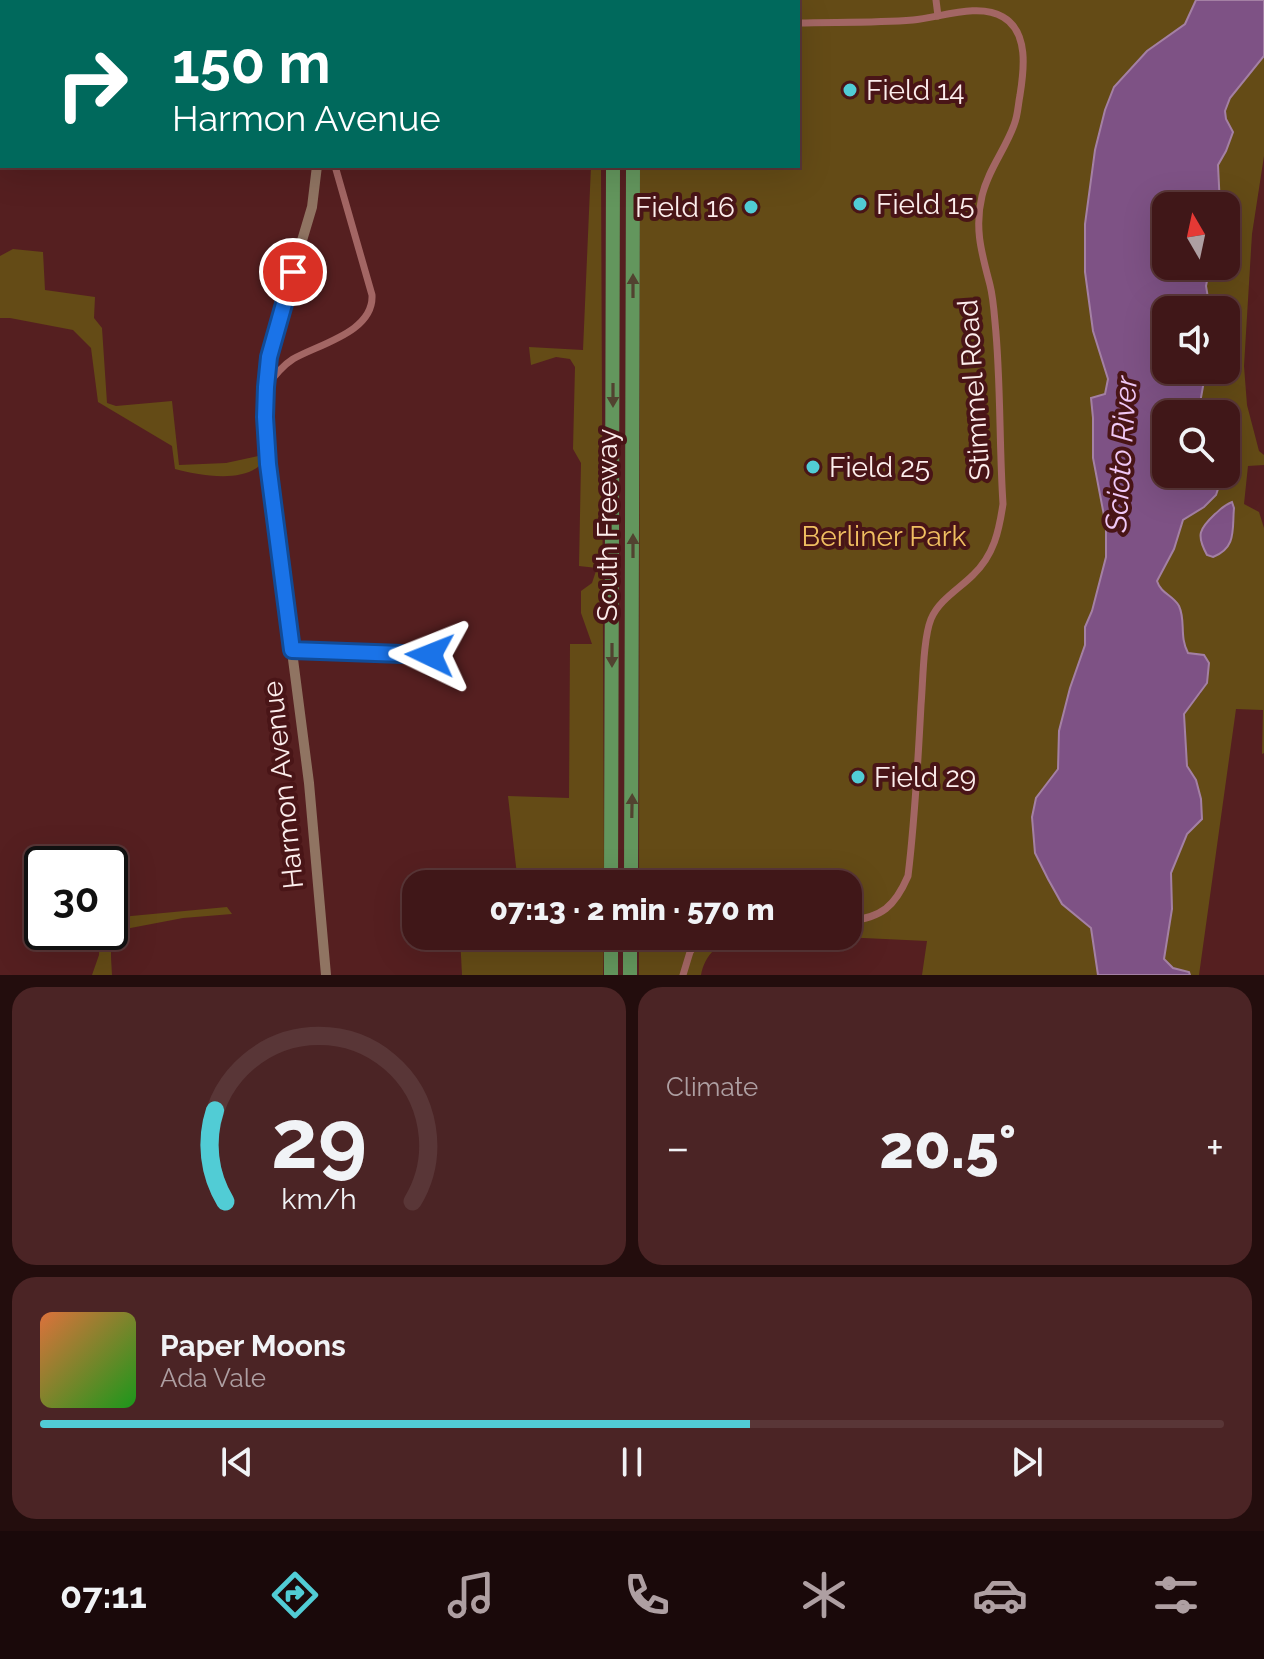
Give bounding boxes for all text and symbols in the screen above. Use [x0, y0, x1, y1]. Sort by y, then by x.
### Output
text: 150 m [172, 30, 331, 96]
icon: right [40, 32, 144, 136]
place label: Field 14 [866, 74, 964, 107]
marker: Field 14 [841, 81, 859, 99]
text: Harmon Avenue [172, 97, 441, 139]
place label: Field 15 [876, 188, 974, 221]
place label: Field 16 [635, 191, 735, 224]
north arrow [1152, 192, 1240, 280]
map controls [1152, 192, 1240, 488]
marker: Field 15 [851, 195, 869, 213]
marker: Field 16 [742, 198, 760, 216]
pin [259, 238, 327, 306]
icon: arrive [271, 250, 315, 294]
one-way arrow [627, 273, 639, 298]
button: sound [1152, 296, 1240, 384]
street label: Stimmel Road [951, 298, 997, 482]
water label: Scioto River [1098, 373, 1144, 534]
one-way arrow [606, 383, 619, 408]
button: search [1152, 400, 1240, 488]
street label: South Freeway [591, 429, 624, 621]
place label: Field 25 [829, 451, 930, 484]
marker: Field 25 [804, 458, 822, 476]
park label: Berliner Park [802, 520, 967, 553]
one-way arrow [627, 533, 639, 558]
position arrow [388, 613, 472, 697]
one-way arrow [606, 643, 618, 668]
street label: Harmon Avenue [256, 679, 310, 891]
place label: Field 29 [874, 761, 976, 794]
marker: Field 29 [849, 768, 867, 786]
one-way arrow [626, 793, 638, 818]
speed limit sign: 30 [24, 846, 128, 950]
text: 07:13 · 2 min · 570 m [489, 892, 775, 927]
text: Climate [666, 1072, 758, 1102]
text: 29 [271, 1090, 367, 1187]
text: 20.5° [879, 1112, 1016, 1182]
text: − [666, 1122, 690, 1173]
text: + [1206, 1122, 1224, 1173]
text: km/h [281, 1182, 357, 1216]
text: Paper Moons [160, 1328, 346, 1363]
text: Ada Vale [160, 1363, 266, 1393]
icon: previous [215, 1440, 259, 1484]
icon: pause [610, 1440, 654, 1484]
icon: next [1005, 1440, 1049, 1484]
icon: directions [267, 1567, 323, 1623]
icon: music [443, 1567, 499, 1623]
icon: phone [619, 1567, 675, 1623]
icon: climate [796, 1567, 852, 1623]
icon: car [972, 1567, 1028, 1623]
icon: filters [1148, 1567, 1204, 1623]
text: 07:11 [60, 1574, 147, 1616]

